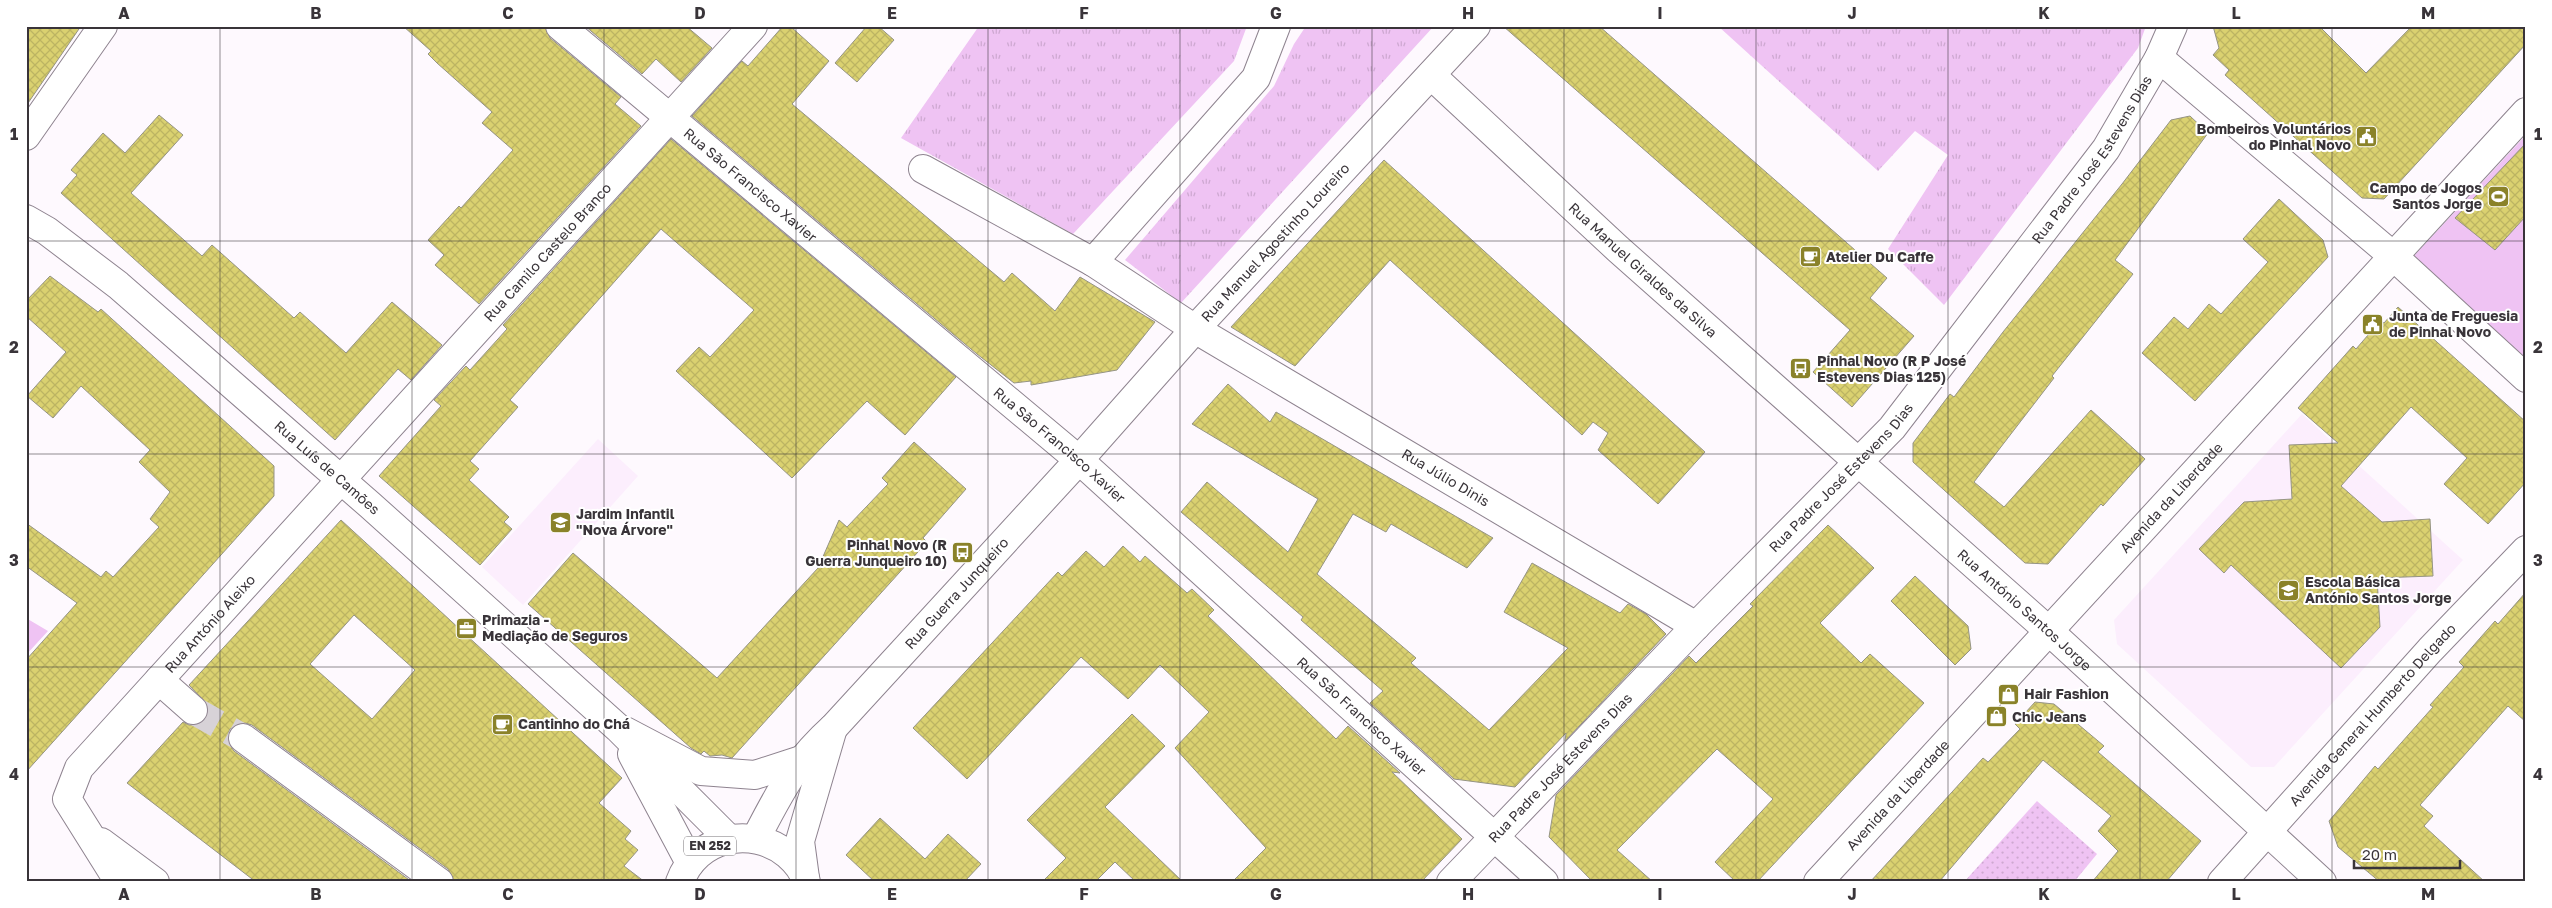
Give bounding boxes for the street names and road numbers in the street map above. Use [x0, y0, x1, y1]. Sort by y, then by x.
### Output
street label: Rua Padre José Estevens Dias [2028, 72, 2155, 247]
street label: Rua São Francisco Xavier [680, 124, 821, 246]
street label: Rua Manuel Agostinho Loureiro [1197, 159, 1353, 325]
street label: Rua Camilo Castelo Branco [480, 179, 614, 325]
street label: Rua Manuel Giraldes da Silva [1566, 199, 1721, 341]
street label: Rua São Francisco Xavier [990, 383, 1130, 506]
street label: Rua Padre José Estevens Dias [1765, 399, 1916, 555]
street label: Rua Luís de Camões [271, 417, 384, 518]
street label: Avenida da Liberdade [2116, 439, 2226, 556]
street label: Rua Júlio Dinis [1399, 445, 1493, 510]
street label: Rua Guerra Junqueiro [901, 534, 1012, 652]
street label: Rua António Santos Jorge [1954, 545, 2095, 674]
street label: Rua António Aleixo [161, 571, 258, 676]
street label: Avenida General Humberto Delgado [2285, 620, 2459, 809]
street label: Rua São Francisco Xavier [1294, 653, 1430, 779]
street label: Rua Padre José Estevens Dias [1484, 689, 1635, 846]
street label: Avenida da Liberdade [1843, 736, 1952, 853]
road number: EN 252 [684, 836, 736, 856]

